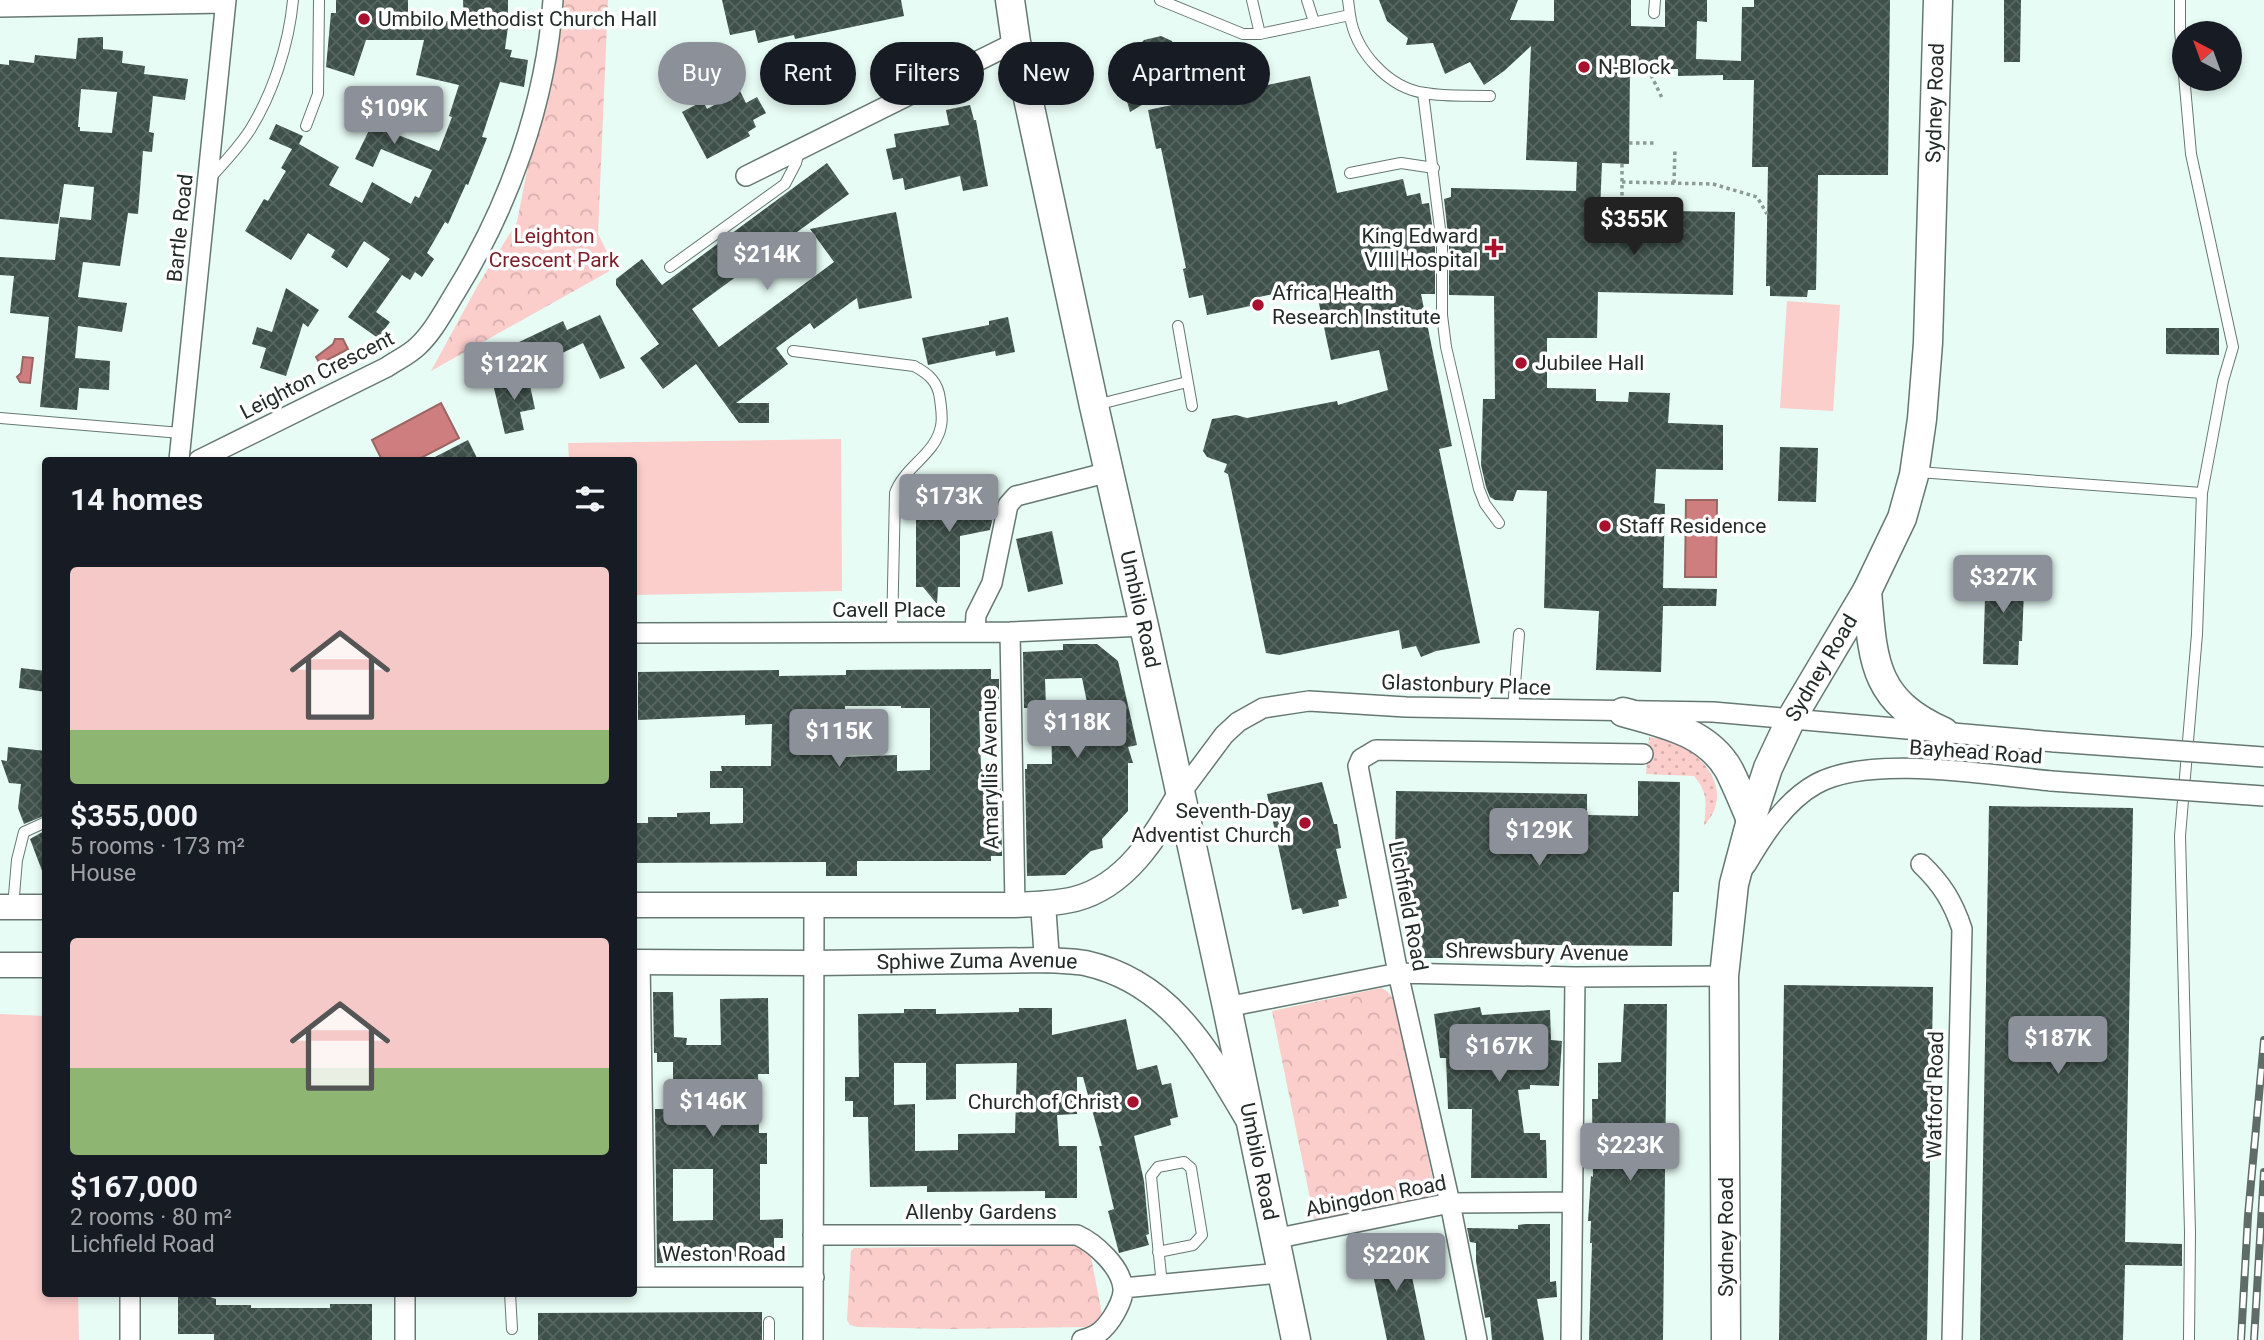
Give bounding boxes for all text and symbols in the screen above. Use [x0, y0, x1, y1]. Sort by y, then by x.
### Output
place label: Umbilo Methodist Church Hall [378, 7, 657, 31]
marker: Umbilo Methodist Church Hall [356, 11, 372, 27]
north arrow [2172, 21, 2242, 91]
map controls [2172, 21, 2242, 91]
chip: Buy [658, 42, 746, 105]
chip: Rent [760, 42, 856, 105]
chip: Filters [870, 42, 984, 105]
chip: New [998, 42, 1094, 105]
chip: Apartment [1108, 42, 1270, 105]
street label: Sydney Road [1921, 43, 1949, 163]
place label: N-Block [1598, 55, 1671, 79]
marker: N-Block [1576, 59, 1592, 75]
pin: $109K [345, 86, 443, 146]
text: $109K [360, 95, 428, 122]
street label: Bartle Road [162, 173, 198, 283]
pin: $355K [1585, 198, 1683, 257]
text: $355K [1600, 206, 1668, 233]
park label: Leighton Crescent Park [489, 224, 620, 272]
place label: King Edward VIII Hospital [1362, 224, 1478, 272]
pin: $214K [718, 232, 816, 292]
marker: King Edward VIII Hospital [1484, 238, 1504, 258]
text: $214K [733, 241, 801, 268]
place label: Africa Health Research Institute [1272, 281, 1441, 329]
marker: Africa Health Research Institute [1250, 297, 1266, 313]
street label: Leighton Crescent [236, 326, 398, 424]
pin: $122K [465, 342, 563, 402]
text: $122K [480, 351, 548, 378]
place label: Jubilee Hall [1535, 351, 1644, 375]
marker: Jubilee Hall [1513, 355, 1529, 371]
pin: $173K [900, 475, 998, 534]
icon: filters [571, 480, 609, 518]
text: 14 homes [70, 482, 203, 517]
text: $173K [915, 483, 983, 510]
place label: Staff Residence [1619, 514, 1766, 538]
marker: Staff Residence [1597, 518, 1613, 534]
street label: Umbilo Road [1115, 548, 1165, 670]
pin: $327K [1954, 556, 2052, 615]
text: $327K [1969, 564, 2037, 591]
street label: Cavell Place [832, 598, 946, 622]
street label: Sydney Road [1780, 610, 1862, 726]
icon: home [277, 612, 403, 738]
street label: Glastonbury Place [1381, 670, 1551, 700]
street label: Amaryllis Avenue [977, 688, 1003, 850]
pin: $118K [1028, 700, 1126, 760]
text: $118K [1043, 709, 1111, 736]
pin: $115K [790, 710, 888, 769]
text: $115K [805, 718, 873, 745]
street label: Bayhead Road [1908, 735, 2044, 769]
text: $355,000 [70, 798, 198, 833]
place label: Seventh-Day Adventist Church [1132, 799, 1291, 847]
pin: $129K [1490, 808, 1588, 868]
marker: Seventh-Day Adventist Church [1297, 815, 1313, 831]
text: $129K [1505, 817, 1573, 844]
text: 5 rooms · 173 m² [70, 833, 245, 860]
street label: Lichfield Road [1384, 839, 1432, 973]
text: House [70, 860, 136, 887]
street label: Shrewsbury Avenue [1445, 938, 1629, 966]
street label: Sphiwe Zuma Avenue [876, 948, 1078, 974]
icon: home [277, 983, 403, 1109]
pin: $187K [2009, 1016, 2107, 1076]
pin: $167K [1450, 1024, 1548, 1084]
text: $187K [2024, 1025, 2092, 1052]
street label: Watford Road [1922, 1031, 1948, 1159]
text: $167K [1465, 1033, 1533, 1060]
pin: $146K [664, 1080, 762, 1139]
text: $146K [679, 1088, 747, 1115]
place label: Church of Christ [968, 1090, 1119, 1114]
marker: Church of Christ [1125, 1094, 1141, 1110]
street label: Umbilo Road [1235, 1101, 1283, 1222]
pin: $223K [1581, 1124, 1679, 1183]
text: $223K [1596, 1132, 1664, 1159]
text: $167,000 [70, 1169, 198, 1204]
street label: Abingdon Road [1304, 1171, 1448, 1221]
street label: Sydney Road [1714, 1177, 1738, 1297]
street label: Allenby Gardens [905, 1200, 1057, 1224]
text: 2 rooms · 80 m² [70, 1204, 232, 1231]
text: Lichfield Road [70, 1231, 215, 1258]
pin: $220K [1347, 1234, 1445, 1293]
street label: Weston Road [662, 1242, 786, 1266]
text: $220K [1362, 1242, 1430, 1269]

